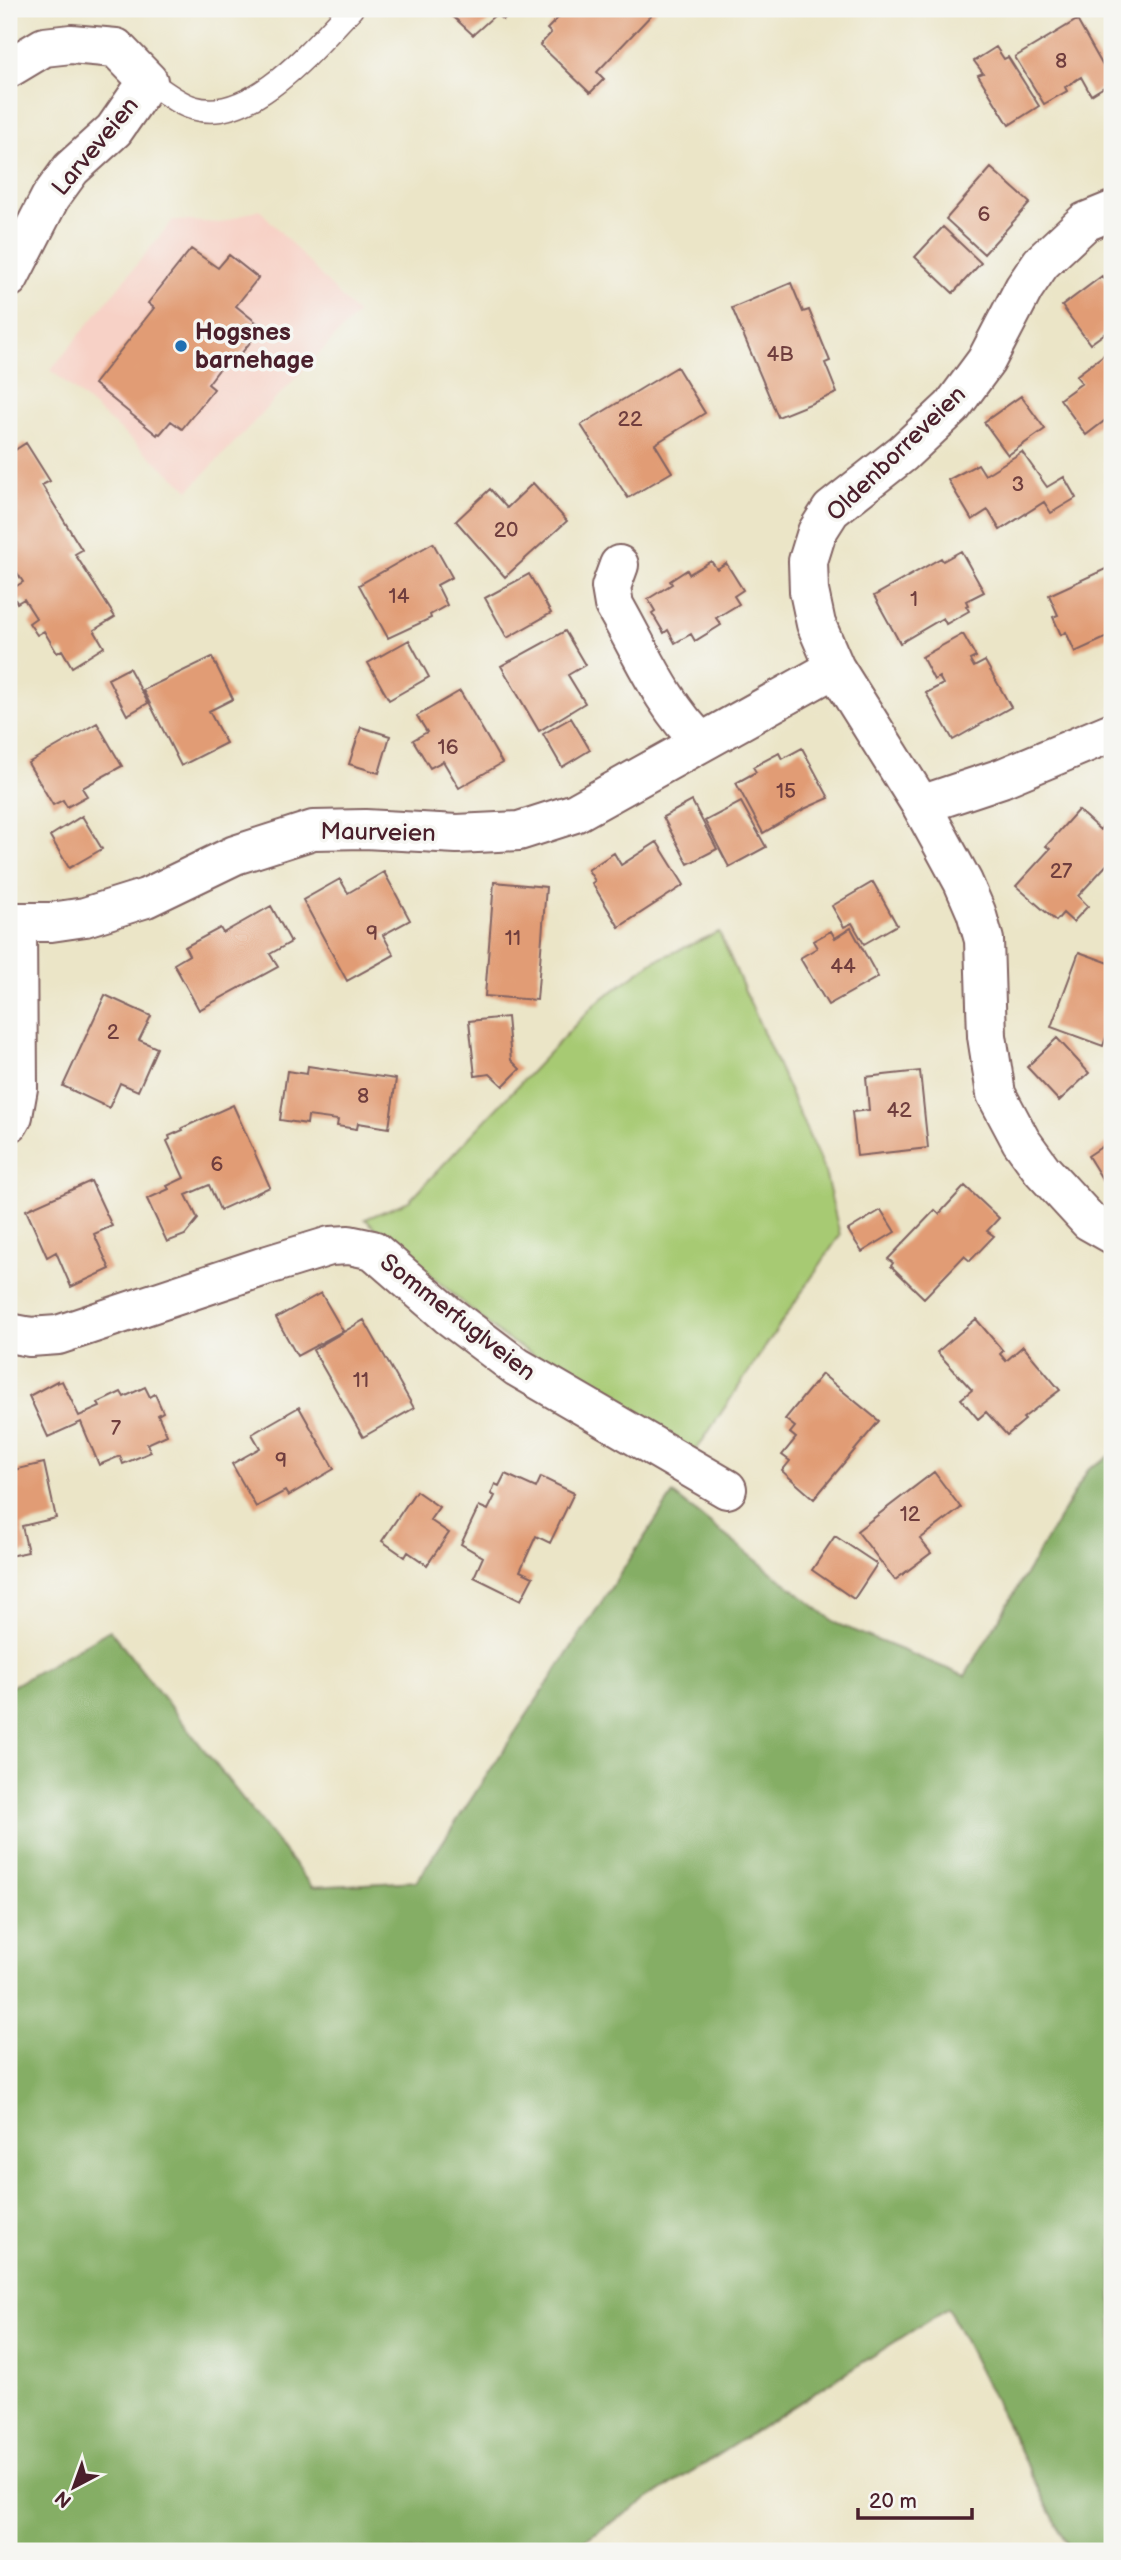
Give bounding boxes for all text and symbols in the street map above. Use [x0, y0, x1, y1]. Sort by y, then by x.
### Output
house number: 8 [1055, 49, 1067, 74]
street label: Larveveien [46, 91, 145, 201]
house number: 6 [978, 202, 991, 227]
place label: Hogsnes barnehage [195, 318, 314, 375]
marker: Hogsnes barnehage [173, 338, 189, 354]
house number: 4B [766, 342, 794, 367]
street label: Oldenborreveien [821, 380, 972, 527]
house number: 22 [618, 407, 643, 432]
house number: 3 [1012, 472, 1024, 497]
house number: 20 [494, 518, 518, 543]
house number: 14 [389, 584, 410, 609]
house number: 1 [910, 587, 918, 612]
house number: 16 [438, 735, 459, 760]
house number: 15 [776, 779, 796, 804]
street label: Maurveien [320, 817, 436, 848]
house number: 27 [1050, 859, 1073, 884]
house number: 9 [366, 921, 378, 946]
house number: 11 [505, 926, 521, 951]
house number: 44 [830, 954, 856, 979]
house number: 2 [107, 1020, 120, 1045]
house number: 8 [357, 1084, 369, 1109]
house number: 42 [886, 1098, 912, 1123]
house number: 6 [211, 1152, 224, 1177]
street label: Sommerfuglveien [374, 1248, 541, 1387]
house number: 11 [353, 1368, 369, 1393]
house number: 7 [111, 1416, 122, 1441]
house number: 9 [275, 1448, 287, 1473]
house number: 12 [900, 1502, 921, 1527]
north arrow [38, 2452, 108, 2522]
scale bar [858, 2476, 972, 2520]
text: N [51, 2485, 77, 2512]
text: 20 m [869, 2489, 917, 2514]

